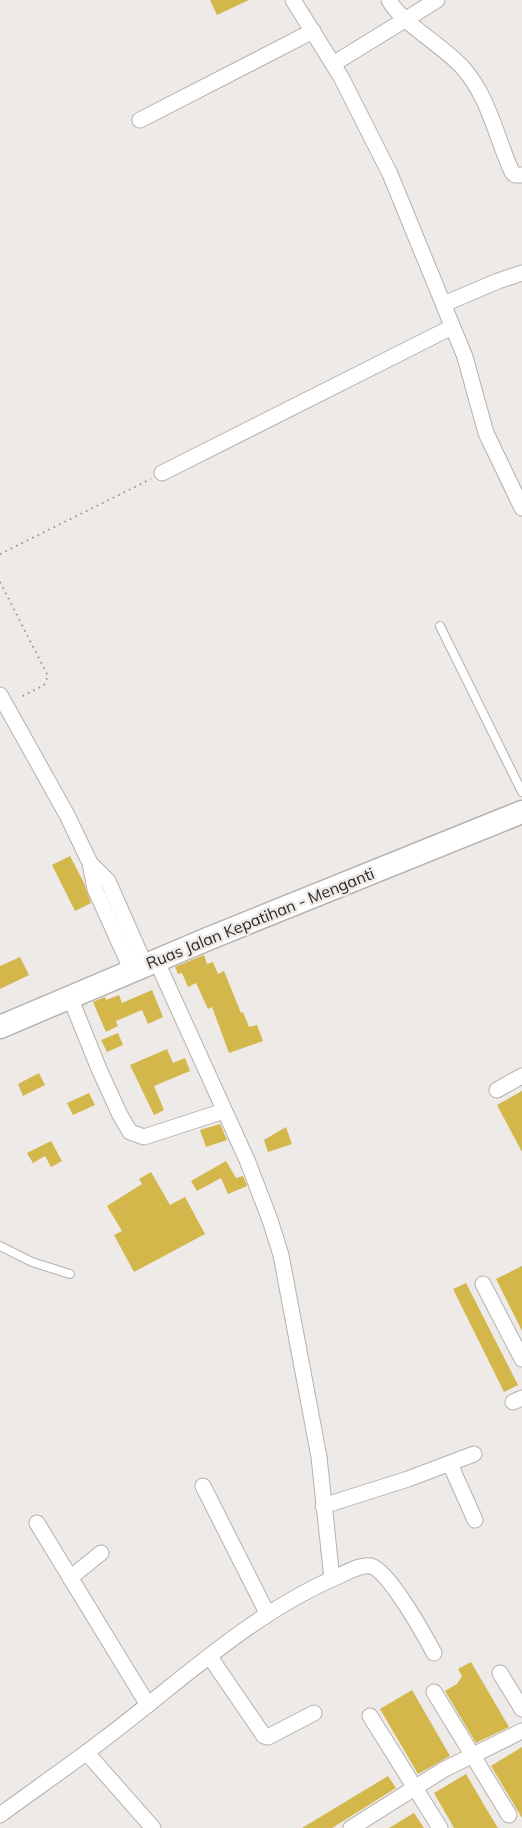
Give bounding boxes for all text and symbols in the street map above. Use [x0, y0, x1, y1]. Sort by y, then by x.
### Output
street label: Ruas Jalan Kepatihan - Menganti [143, 863, 377, 973]

